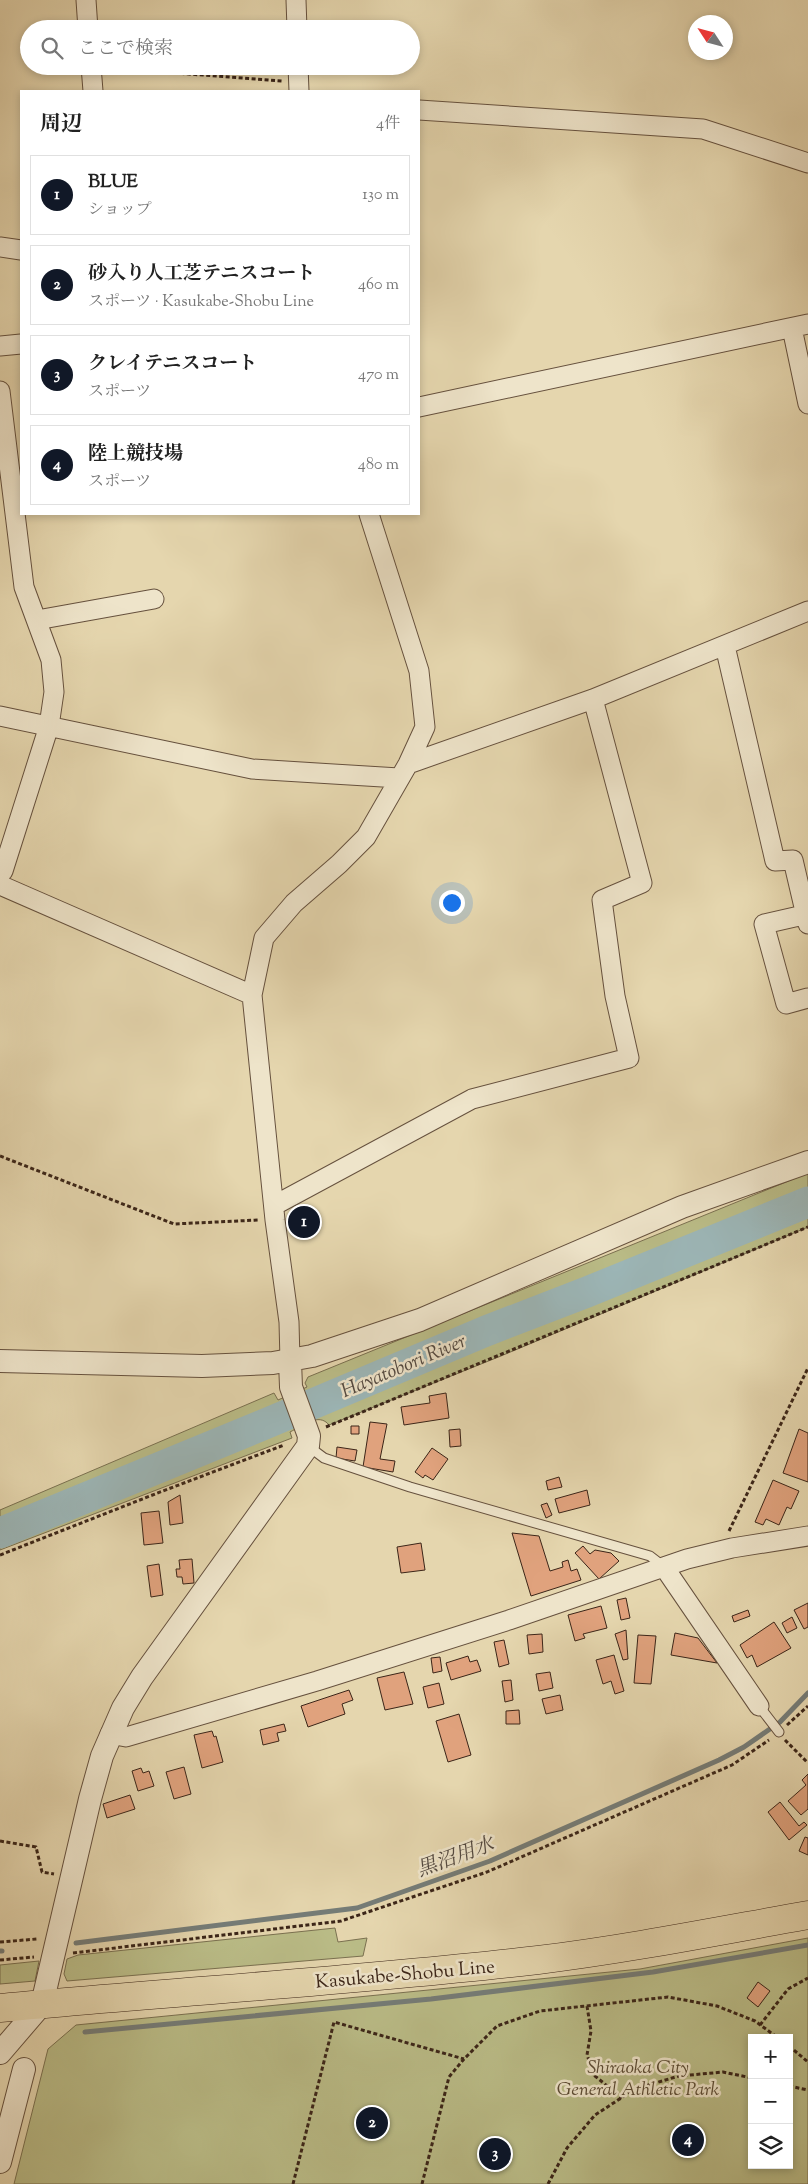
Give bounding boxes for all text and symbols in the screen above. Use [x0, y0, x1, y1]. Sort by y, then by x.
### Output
north arrow [688, 15, 733, 60]
search box [20, 20, 420, 75]
icon: search [38, 34, 66, 62]
text: ここで検索 [78, 36, 173, 63]
text: 周辺 [40, 110, 82, 140]
text: 4件 [376, 113, 400, 136]
text: BLUE [88, 169, 138, 196]
text: 1 [54, 184, 60, 207]
text: 130 m [362, 184, 399, 207]
text: ショップ [88, 199, 152, 222]
text: 砂入り人工芝テニスコート [88, 261, 315, 288]
text: 2 [53, 274, 61, 297]
text: 460 m [358, 274, 399, 297]
text: スポーツ · Kasukabe-Shobu Line [88, 291, 314, 314]
text: クレイテニスコート [88, 351, 257, 378]
text: 3 [54, 364, 60, 387]
text: 470 m [358, 364, 399, 387]
text: スポーツ [88, 381, 151, 404]
text: 陸上競技場 [88, 441, 183, 468]
text: 4 [53, 454, 61, 477]
text: 480 m [358, 454, 399, 477]
text: スポーツ [88, 471, 151, 494]
your location [439, 890, 465, 916]
pin: 1 [288, 1203, 320, 1241]
water label: Hayatobori River [337, 1328, 471, 1407]
water label: 黒沼用水 [413, 1830, 500, 1886]
street label: Kasukabe-Shobu Line [314, 1954, 496, 1997]
map controls [748, 2034, 793, 2169]
button: + [748, 2034, 793, 2079]
park label: Shiraoka City General Athletic Park [557, 2055, 720, 2104]
button: − [748, 2079, 793, 2124]
pin: 2 [356, 2104, 388, 2142]
pin: 4 [672, 2121, 704, 2159]
button: layers [748, 2124, 793, 2169]
pin: 3 [479, 2135, 511, 2173]

